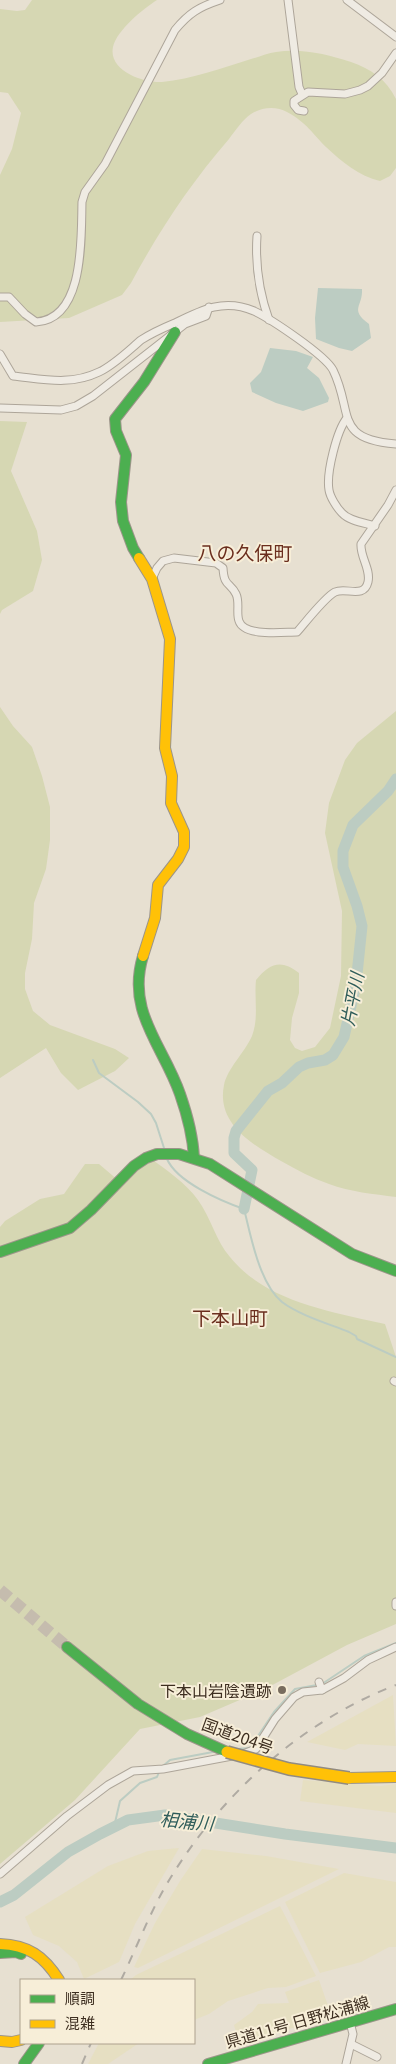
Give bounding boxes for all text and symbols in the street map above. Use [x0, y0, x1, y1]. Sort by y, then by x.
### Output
district label: 八の久保町 [197, 538, 293, 565]
water label: 片平川 [333, 968, 369, 1028]
district label: 下本山町 [192, 1303, 268, 1330]
place label: 下本山岩陰遺跡 [160, 1678, 272, 1702]
marker: 下本山岩陰遺跡 [276, 1684, 288, 1696]
street label: 国道204号 [199, 1711, 277, 1759]
water label: 相浦川 [159, 1805, 217, 1835]
legend [20, 1979, 195, 2044]
text: 順調 [65, 1987, 95, 2008]
street label: 県道11号 日野松浦線 [222, 1989, 372, 2053]
text: 混雑 [65, 2012, 95, 2033]

